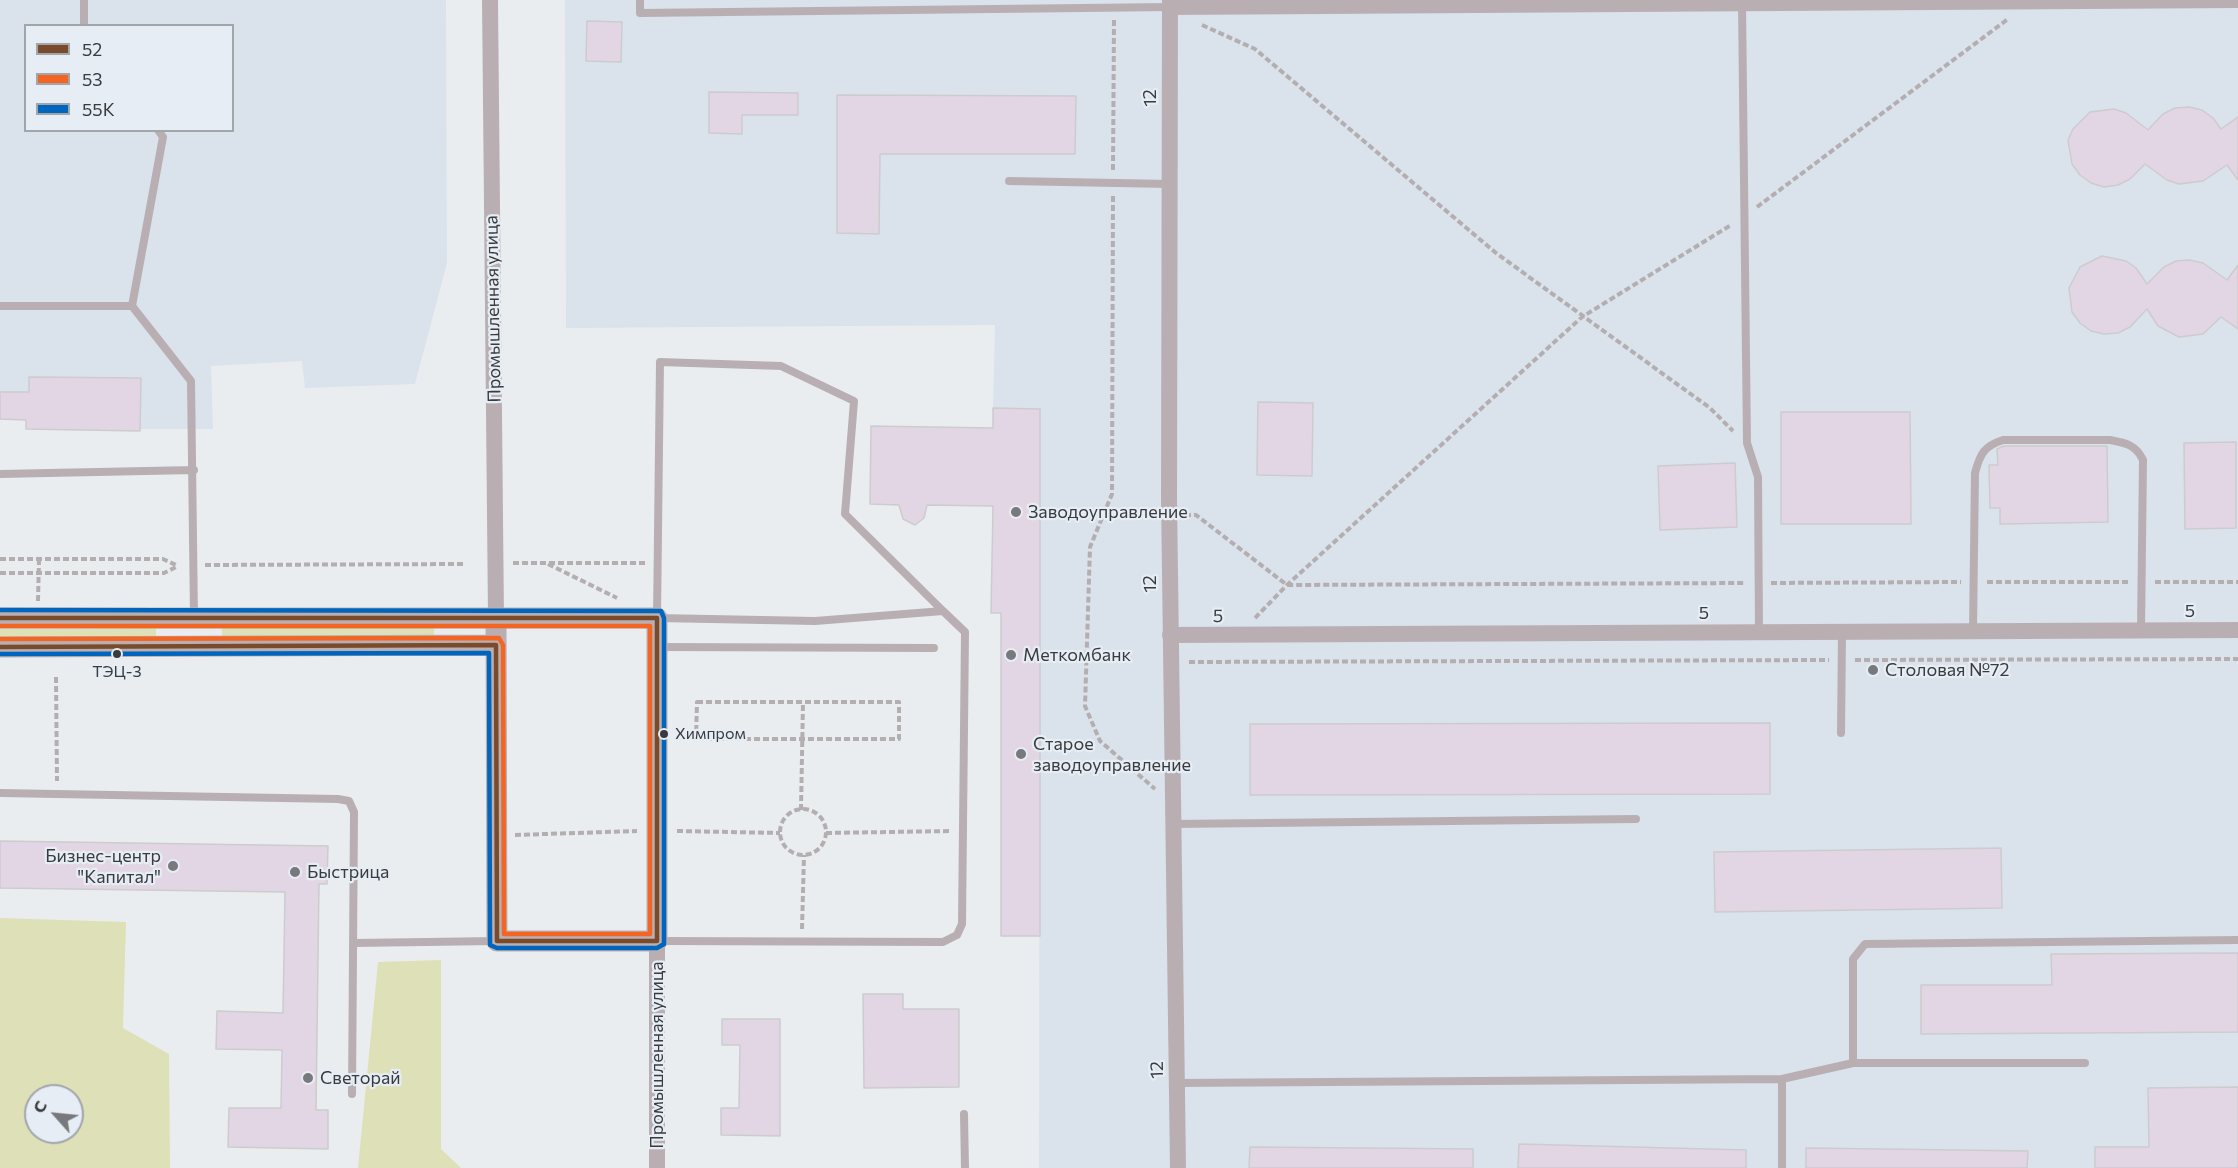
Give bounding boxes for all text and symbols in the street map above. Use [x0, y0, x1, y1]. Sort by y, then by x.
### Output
legend [24, 24, 234, 132]
text: 52 [82, 38, 102, 60]
text: 53 [82, 68, 103, 90]
street label: 12 [1139, 89, 1161, 107]
text: 55К [82, 98, 115, 120]
street label: Промышленная улица [481, 215, 505, 403]
place label: Заводоуправление [1028, 501, 1188, 523]
marker: Заводоуправление [1009, 505, 1023, 519]
street label: 12 [1139, 575, 1161, 593]
street label: 5 [2185, 600, 2195, 622]
street label: 5 [1699, 602, 1709, 624]
street label: 5 [1213, 605, 1223, 627]
place label: Меткомбанк [1023, 644, 1131, 666]
marker: ТЭЦ-3 [111, 648, 123, 660]
marker: Меткомбанк [1004, 648, 1018, 662]
place label: Столовая №72 [1885, 659, 2010, 681]
place label: ТЭЦ-3 [92, 662, 142, 682]
marker: Столовая №72 [1866, 663, 1880, 677]
place label: Химпром [675, 724, 746, 744]
marker: Химпром [658, 728, 670, 740]
place label: Старое заводоуправление [1033, 733, 1191, 776]
marker: Старое заводоуправление [1014, 747, 1028, 761]
place label: Бизнес-центр "Капитал" [45, 845, 161, 888]
marker: Бизнес-центр "Капитал" [166, 859, 180, 873]
place label: Быстрица [307, 861, 389, 883]
marker: Быстрица [288, 865, 302, 879]
street label: Промышленная улица [646, 961, 668, 1149]
street label: 12 [1146, 1061, 1168, 1079]
place label: Светорай [320, 1067, 401, 1089]
marker: Светорай [301, 1071, 315, 1085]
north arrow [24, 1084, 84, 1144]
text: С [28, 1097, 50, 1116]

